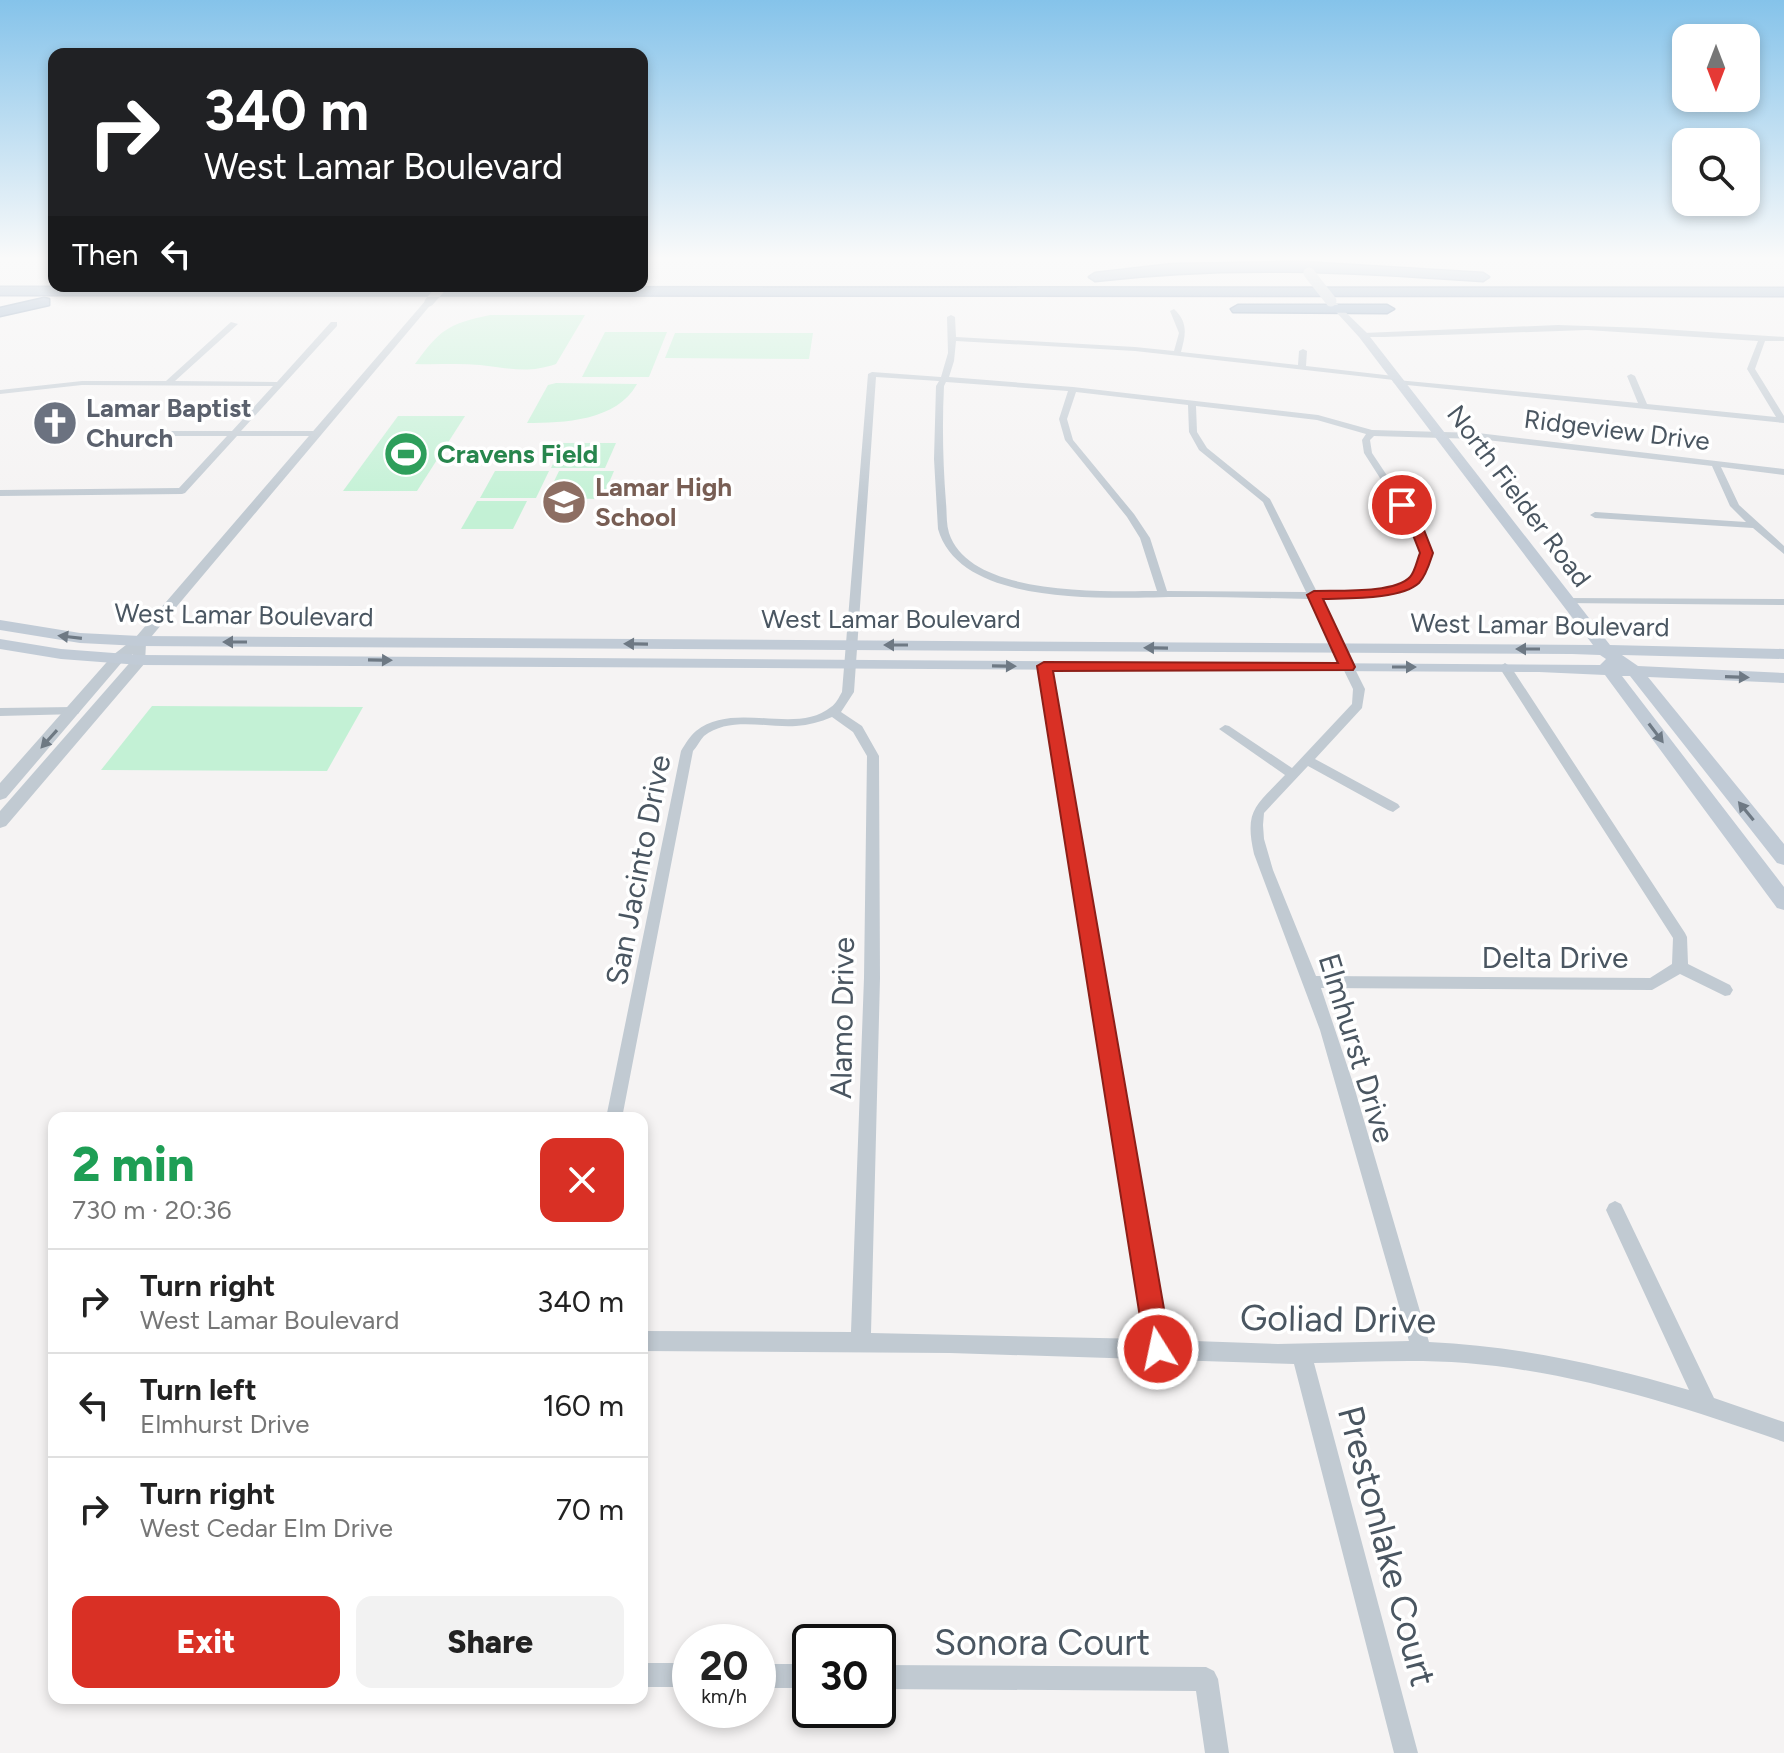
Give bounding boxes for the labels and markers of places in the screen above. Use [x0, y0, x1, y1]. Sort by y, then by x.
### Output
place label: Lamar Baptist Church [86, 392, 252, 454]
church icon: Lamar Baptist Church [31, 399, 79, 447]
sports icon: Cravens Field [382, 430, 430, 478]
place label: Cravens Field [437, 438, 598, 470]
place label: Lamar High School [595, 471, 732, 533]
pin [1368, 471, 1436, 539]
school or university icon: Lamar High School [540, 478, 588, 526]

